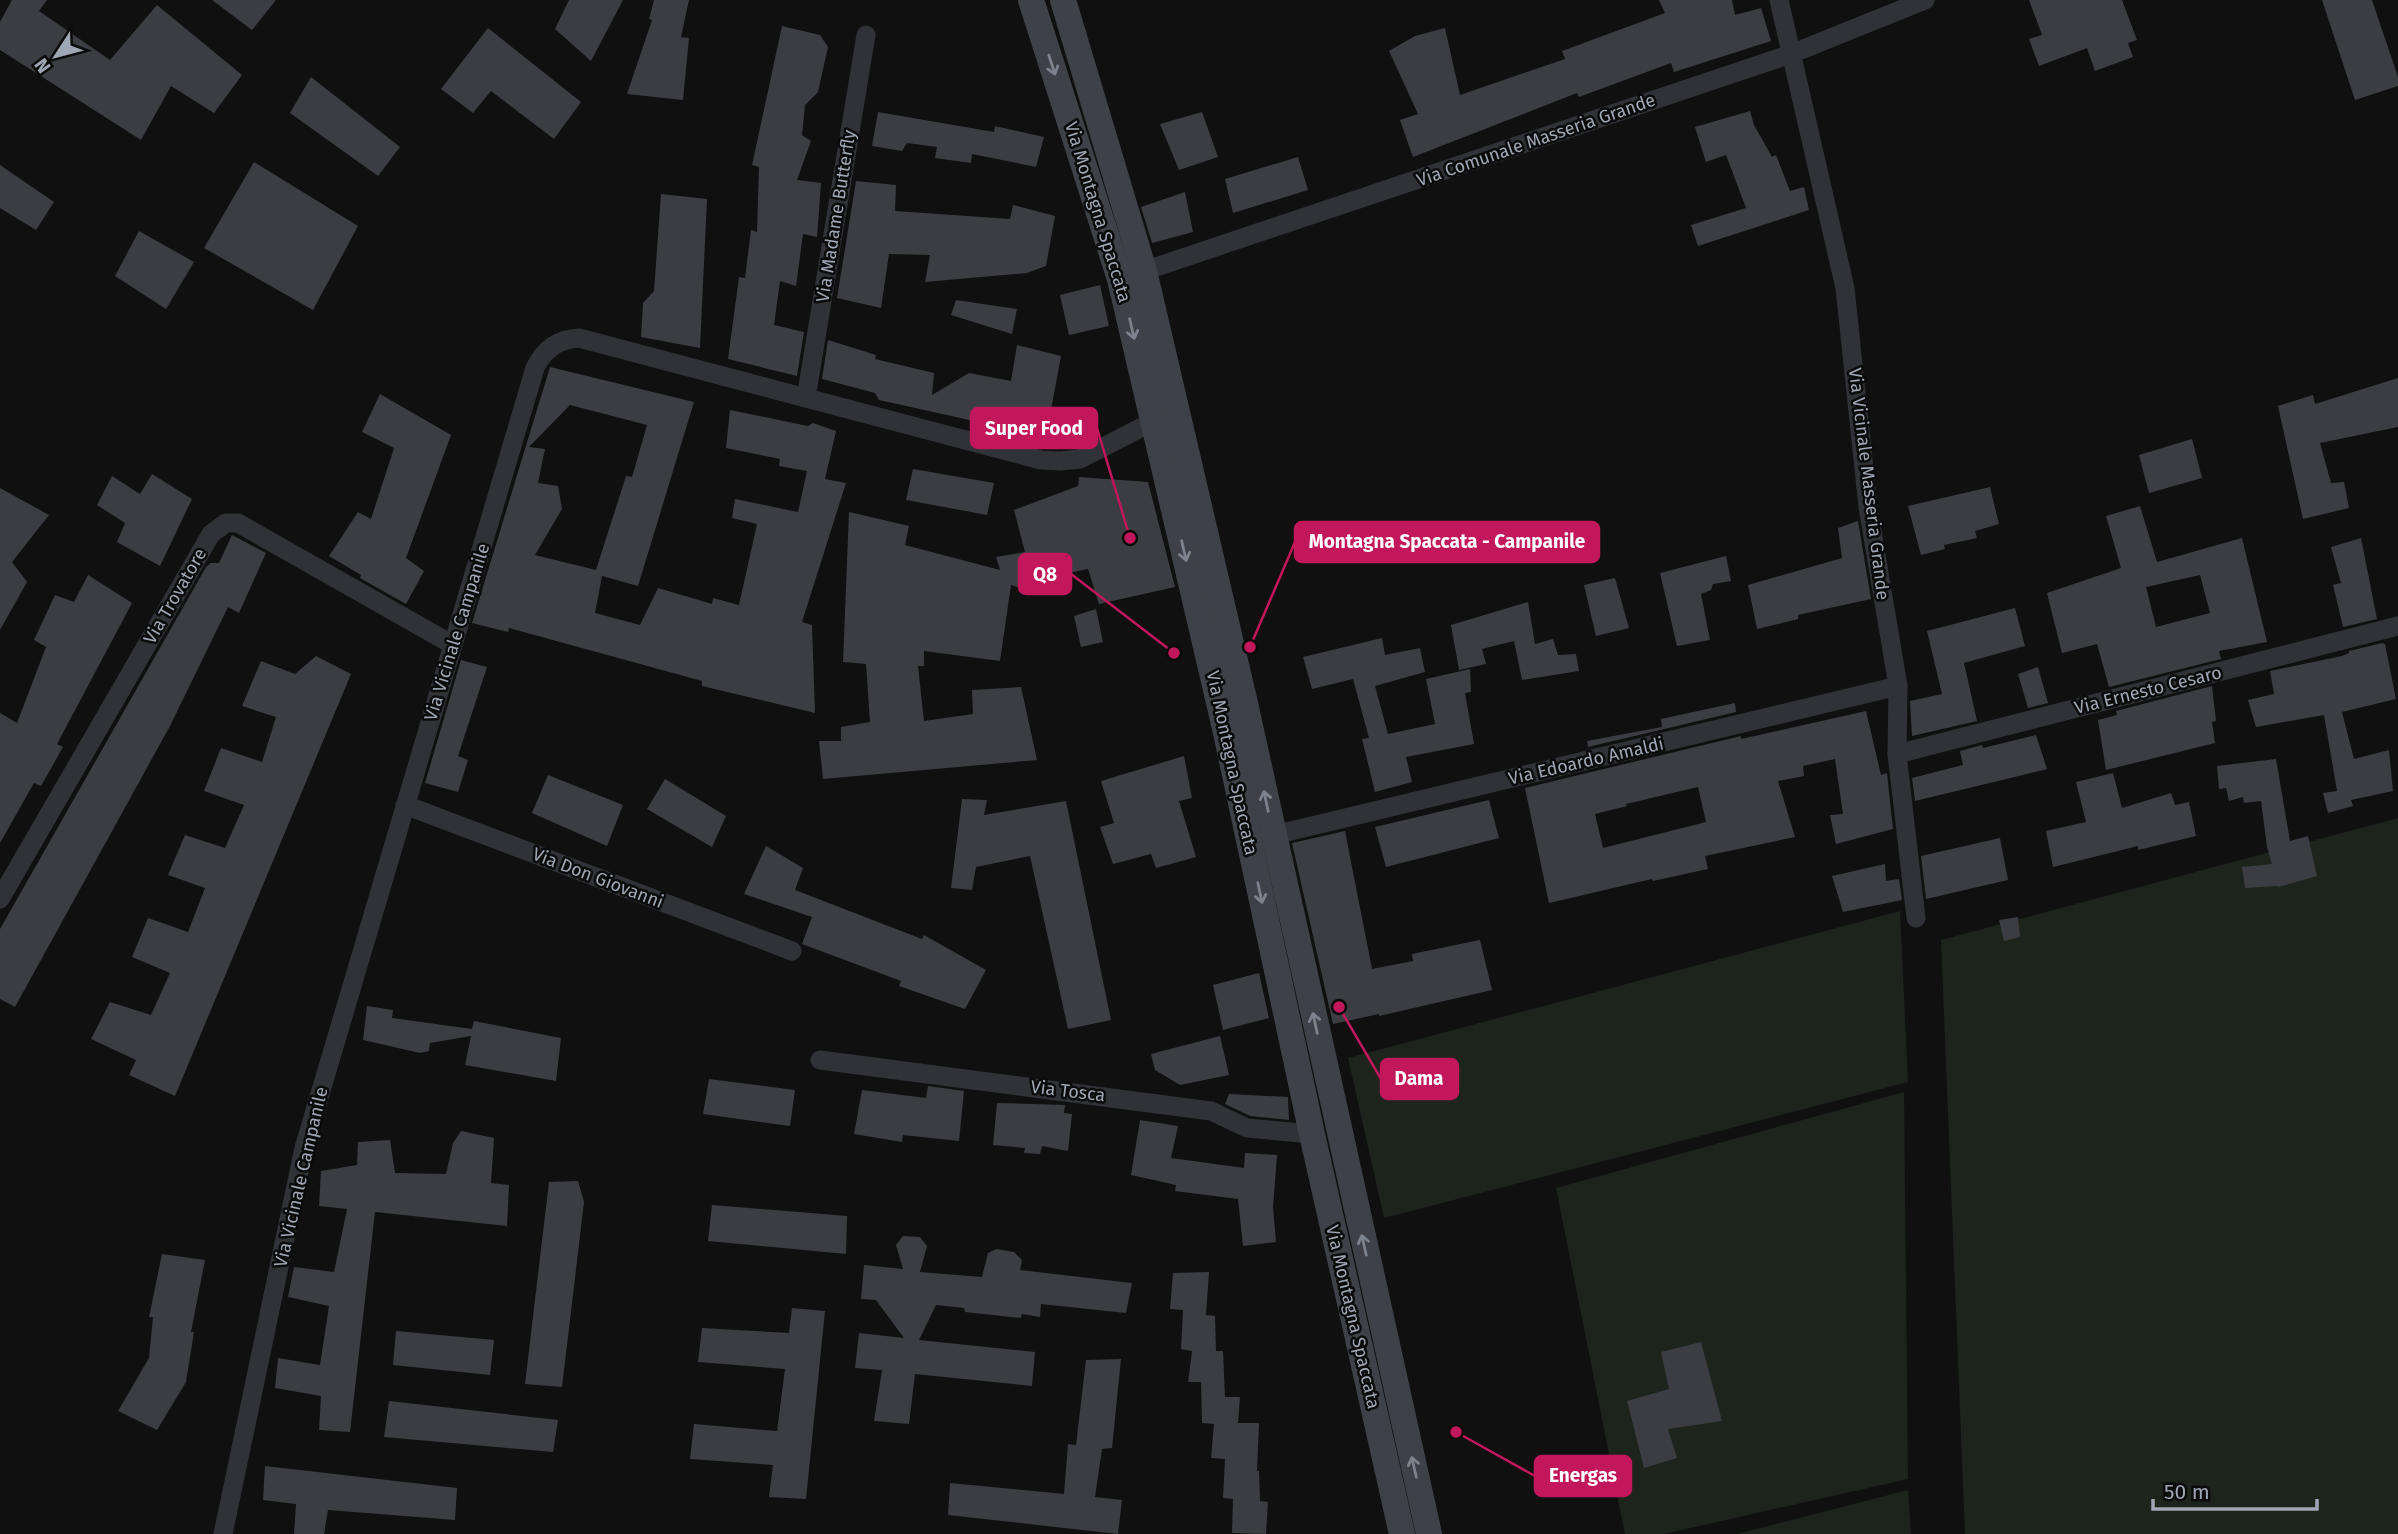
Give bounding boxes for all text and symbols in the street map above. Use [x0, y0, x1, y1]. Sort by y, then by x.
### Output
north arrow [21, 21, 91, 91]
text: N [30, 54, 56, 78]
one-way arrow [1046, 54, 1059, 76]
street label: Via Comunale Masseria Grande [1414, 89, 1658, 191]
street label: Via Montagna Spaccata [1060, 119, 1136, 305]
street label: Via Madame Butterfly [812, 128, 861, 304]
one-way arrow [1127, 318, 1140, 340]
street label: Via Vicinale Masseria Grande [1844, 367, 1894, 601]
callout: Super Food [971, 408, 1097, 448]
text: Super Food [985, 417, 1083, 440]
callout: Montagna Spaccata - Campanile [1295, 522, 1599, 562]
text: Montagna Spaccata - Campanile [1309, 530, 1585, 553]
one-way arrow [1178, 539, 1192, 562]
street label: Via Vicinale Campanile [420, 541, 494, 723]
street label: Via Trovatore [139, 544, 211, 648]
callout: Q8 [1019, 554, 1071, 594]
text: Q8 [1033, 563, 1057, 586]
street label: Via Ernesto Cesaro [2072, 661, 2224, 719]
street label: Via Montagna Spaccata [1202, 669, 1262, 857]
street label: Via Edoardo Amaldi [1506, 732, 1666, 790]
one-way arrow [1259, 790, 1273, 813]
street label: Via Don Giovanni [529, 843, 667, 913]
one-way arrow [1254, 881, 1268, 904]
one-way arrow [1308, 1012, 1322, 1035]
callout: Dama [1381, 1059, 1458, 1099]
text: Dama [1394, 1067, 1444, 1090]
street label: Via Tosca [1029, 1076, 1107, 1106]
street label: Via Vicinale Campanile [270, 1085, 332, 1269]
street label: Via Montagna Spaccata [1321, 1223, 1385, 1411]
one-way arrow [1357, 1234, 1371, 1257]
one-way arrow [1407, 1456, 1420, 1479]
callout: Energas [1535, 1456, 1631, 1496]
text: Energas [1549, 1464, 1617, 1487]
scale bar [2153, 1468, 2318, 1512]
text: 50 m [2164, 1479, 2210, 1505]

